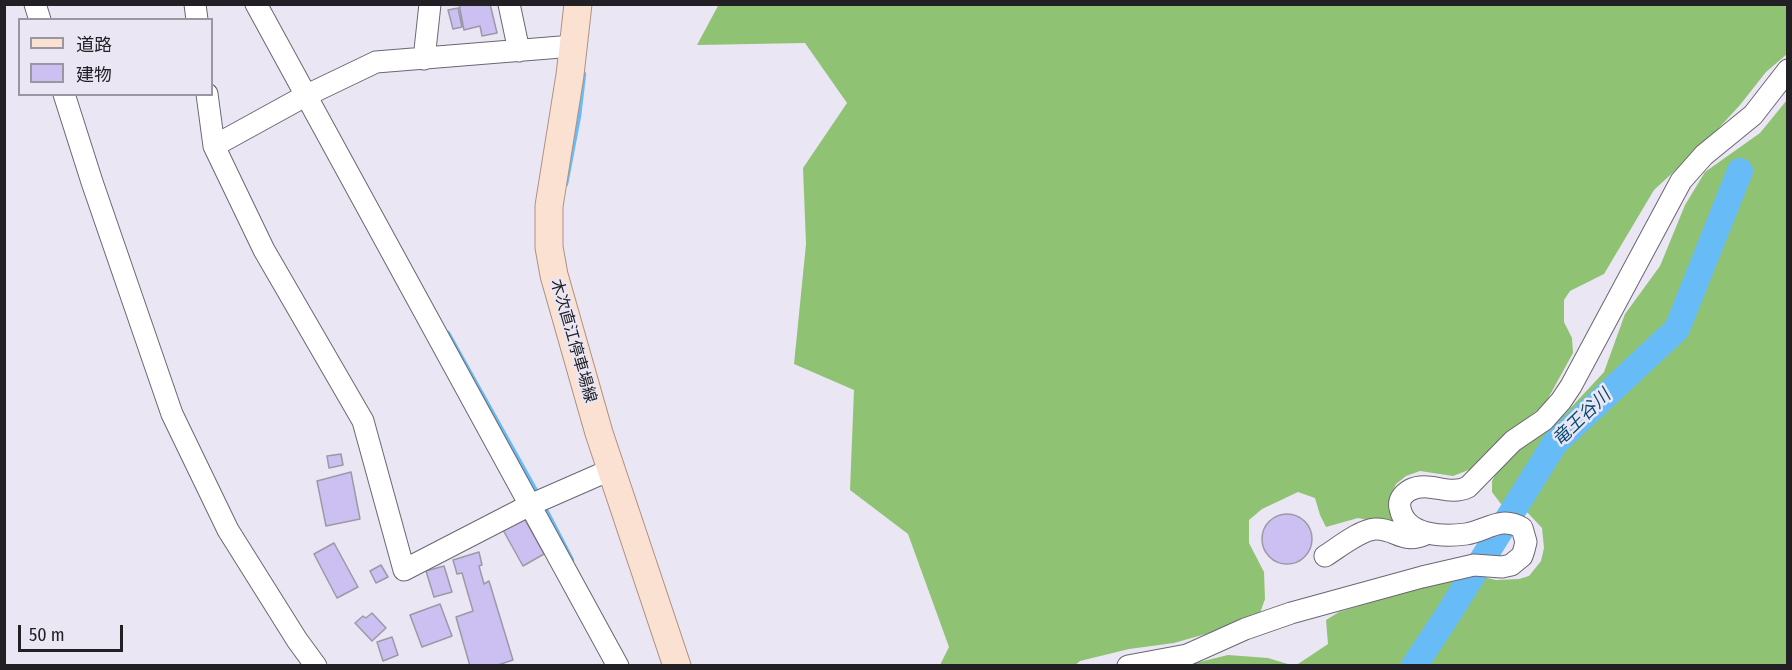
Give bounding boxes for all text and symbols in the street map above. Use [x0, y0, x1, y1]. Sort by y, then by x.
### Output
legend [18, 18, 213, 96]
text: 道路 [76, 34, 112, 56]
text: 建物 [76, 64, 112, 86]
street label: 木次直江停車場線 [546, 277, 600, 405]
water label: 竜王谷川 [1549, 385, 1615, 451]
scale bar [21, 613, 126, 651]
text: 50 m [29, 624, 65, 646]

